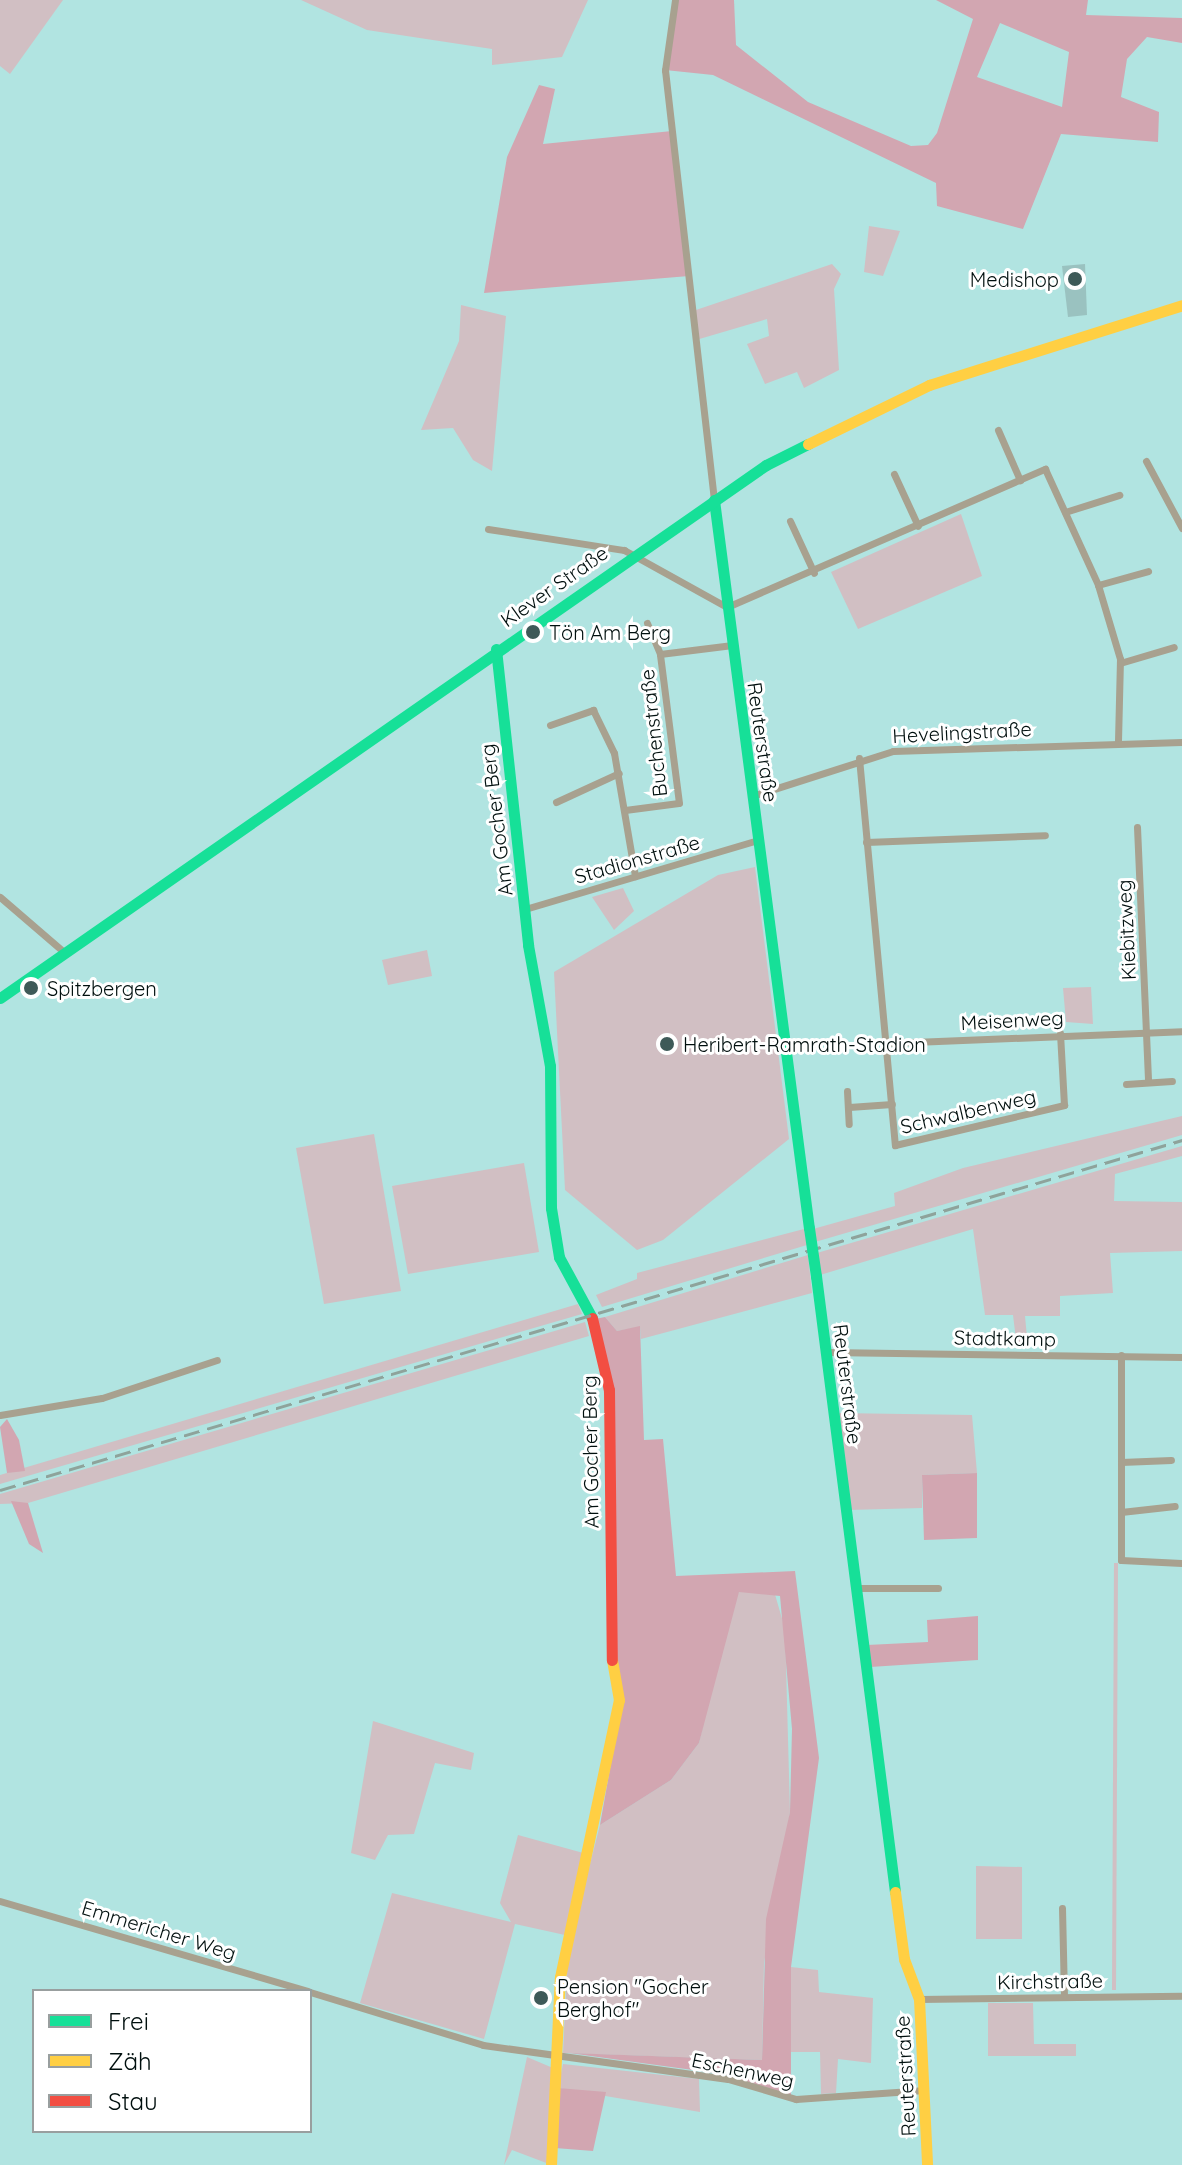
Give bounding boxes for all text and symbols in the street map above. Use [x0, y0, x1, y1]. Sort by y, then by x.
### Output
place label: Medishop [970, 267, 1059, 291]
marker: Medishop [1066, 270, 1084, 288]
street label: Klever Straße [496, 540, 612, 632]
place label: Tön Am Berg [549, 620, 671, 644]
marker: Tön Am Berg [524, 623, 542, 641]
street label: Buchenstraße [634, 668, 672, 798]
street label: Reuterstraße [743, 681, 783, 803]
street label: Hevelingstraße [892, 716, 1032, 748]
street label: Am Gocher Berg [475, 743, 517, 897]
street label: Stadionstraße [572, 830, 702, 888]
street label: Kiebitzweg [1111, 879, 1141, 981]
place label: Spitzbergen [47, 976, 157, 1000]
marker: Spitzbergen [22, 979, 40, 997]
street label: Meisenweg [960, 1005, 1064, 1035]
place label: Heribert-Ramrath-Stadion [683, 1032, 926, 1056]
marker: Heribert-Ramrath-Stadion [658, 1035, 676, 1053]
street label: Schwalbenweg [898, 1084, 1038, 1138]
street label: Reuterstraße [829, 1323, 867, 1445]
street label: Stadtkamp [954, 1325, 1056, 1351]
street label: Am Gocher Berg [577, 1375, 603, 1529]
street label: Emmericher Weg [79, 1895, 239, 1965]
street label: Kirchstraße [997, 1968, 1103, 1994]
place label: Pension "Gocher Berghof" [557, 1974, 709, 2021]
legend [32, 1989, 312, 2133]
marker: Pension "Gocher Berghof" [532, 1989, 550, 2007]
text: Frei [108, 2006, 149, 2036]
street label: Reuterstraße [890, 2015, 920, 2137]
text: Zäh [108, 2046, 152, 2076]
street label: Eschenweg [690, 2047, 796, 2093]
text: Stau [108, 2086, 158, 2116]

